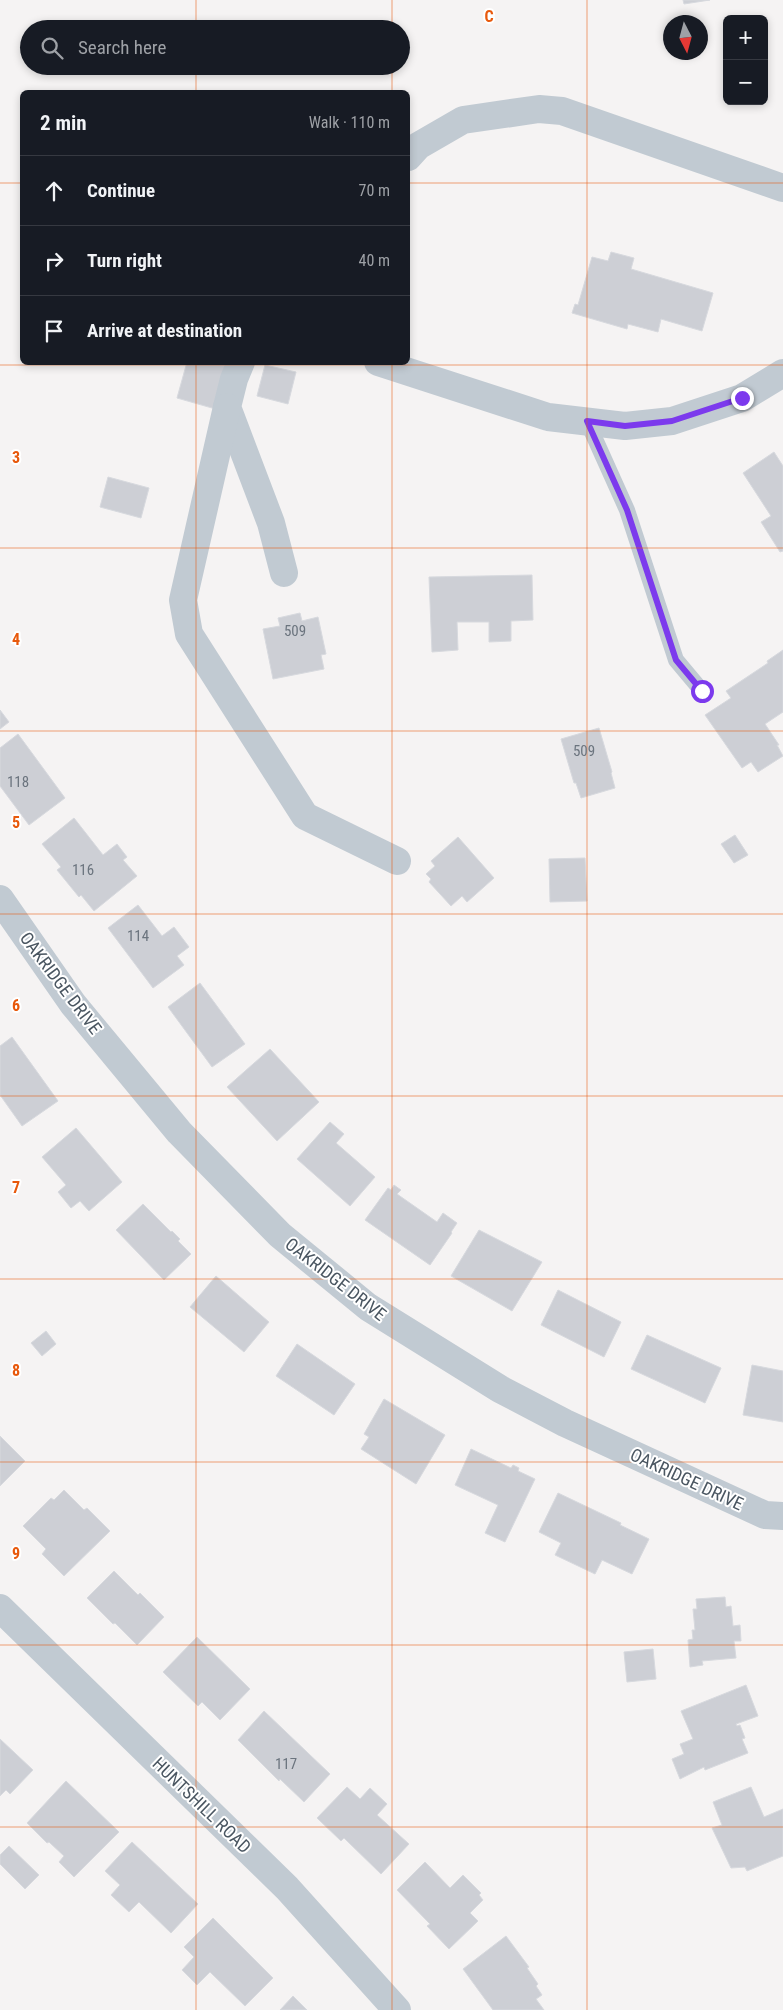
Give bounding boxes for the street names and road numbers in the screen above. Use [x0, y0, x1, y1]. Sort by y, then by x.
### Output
street label: OAKRIDGE DRIVE [16, 928, 106, 1038]
street label: OAKRIDGE DRIVE [281, 1233, 391, 1325]
street label: OAKRIDGE DRIVE [627, 1444, 747, 1514]
street label: HUNTSHILL ROAD [148, 1753, 256, 1857]

